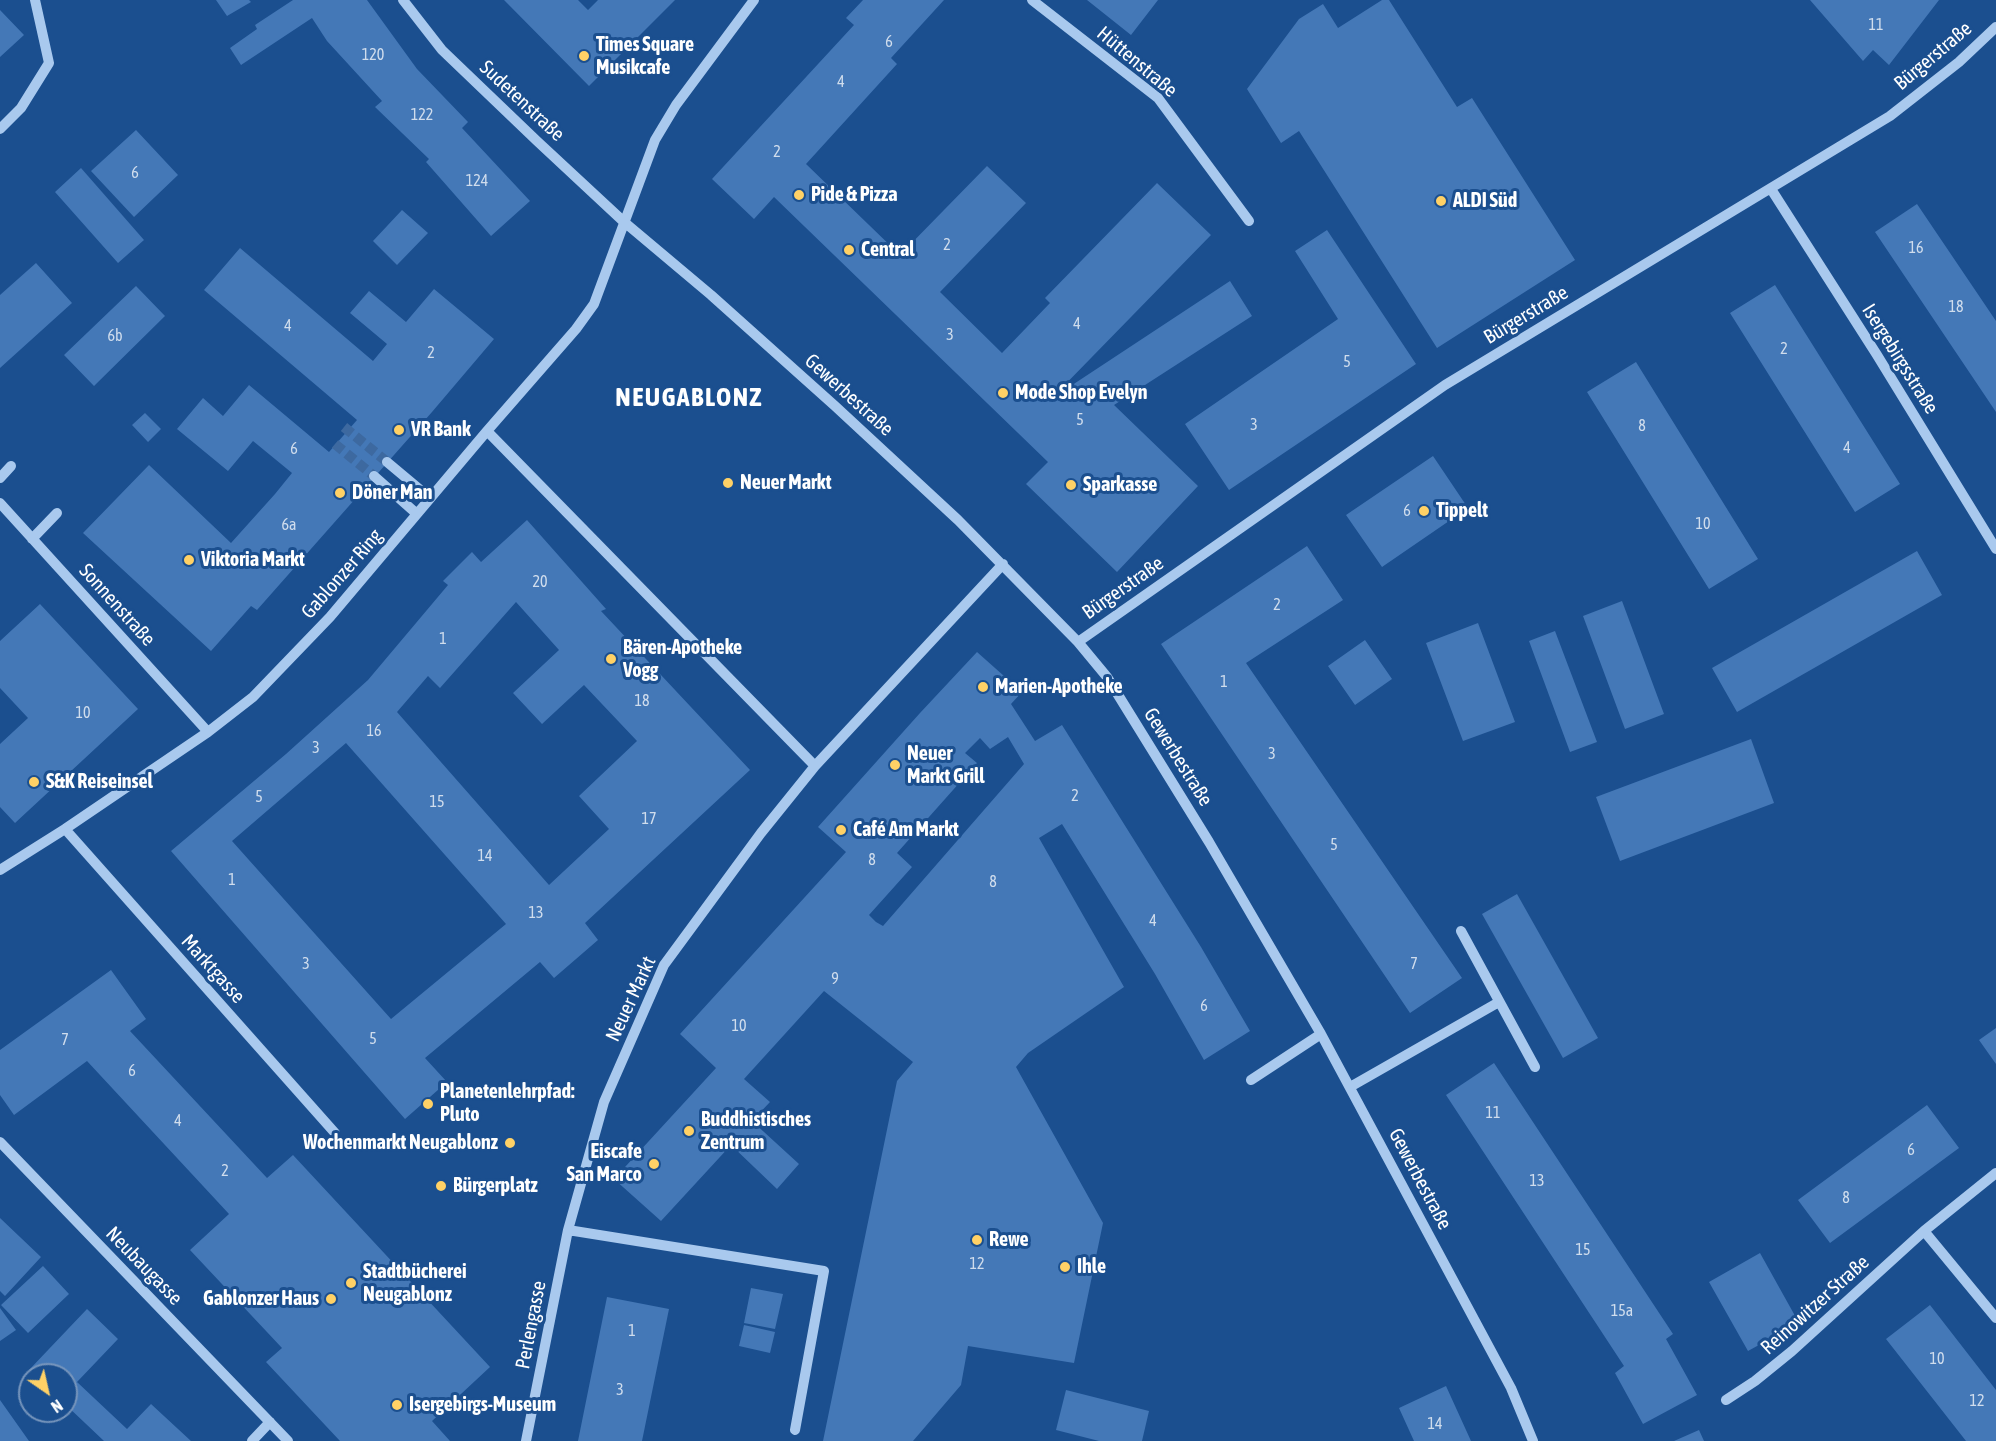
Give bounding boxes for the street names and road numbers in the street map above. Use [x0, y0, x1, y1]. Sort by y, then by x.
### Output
street label: Bürgerstraße [1889, 17, 1977, 95]
street label: Hüttenstraße [1092, 21, 1182, 103]
street label: Sudetenstraße [475, 56, 569, 146]
street label: Bürgerstraße [1480, 281, 1572, 349]
street label: Isergebirgsstraße [1857, 300, 1943, 418]
street label: Gewerbestraße [800, 349, 898, 441]
street label: Gablonzer Ring [296, 524, 388, 624]
street label: Bürgerstraße [1078, 551, 1168, 625]
street label: Sonnenstraße [74, 559, 160, 651]
street label: Gewerbestraße [1138, 704, 1218, 810]
street label: Marktgasse [176, 930, 250, 1008]
street label: Neuer Markt [601, 953, 661, 1045]
street label: Gewerbestraße [1383, 1124, 1457, 1234]
street label: Neubaugasse [101, 1222, 187, 1310]
street label: Reinowitzer Straße [1756, 1250, 1874, 1360]
street label: Perlengasse [511, 1279, 551, 1371]

